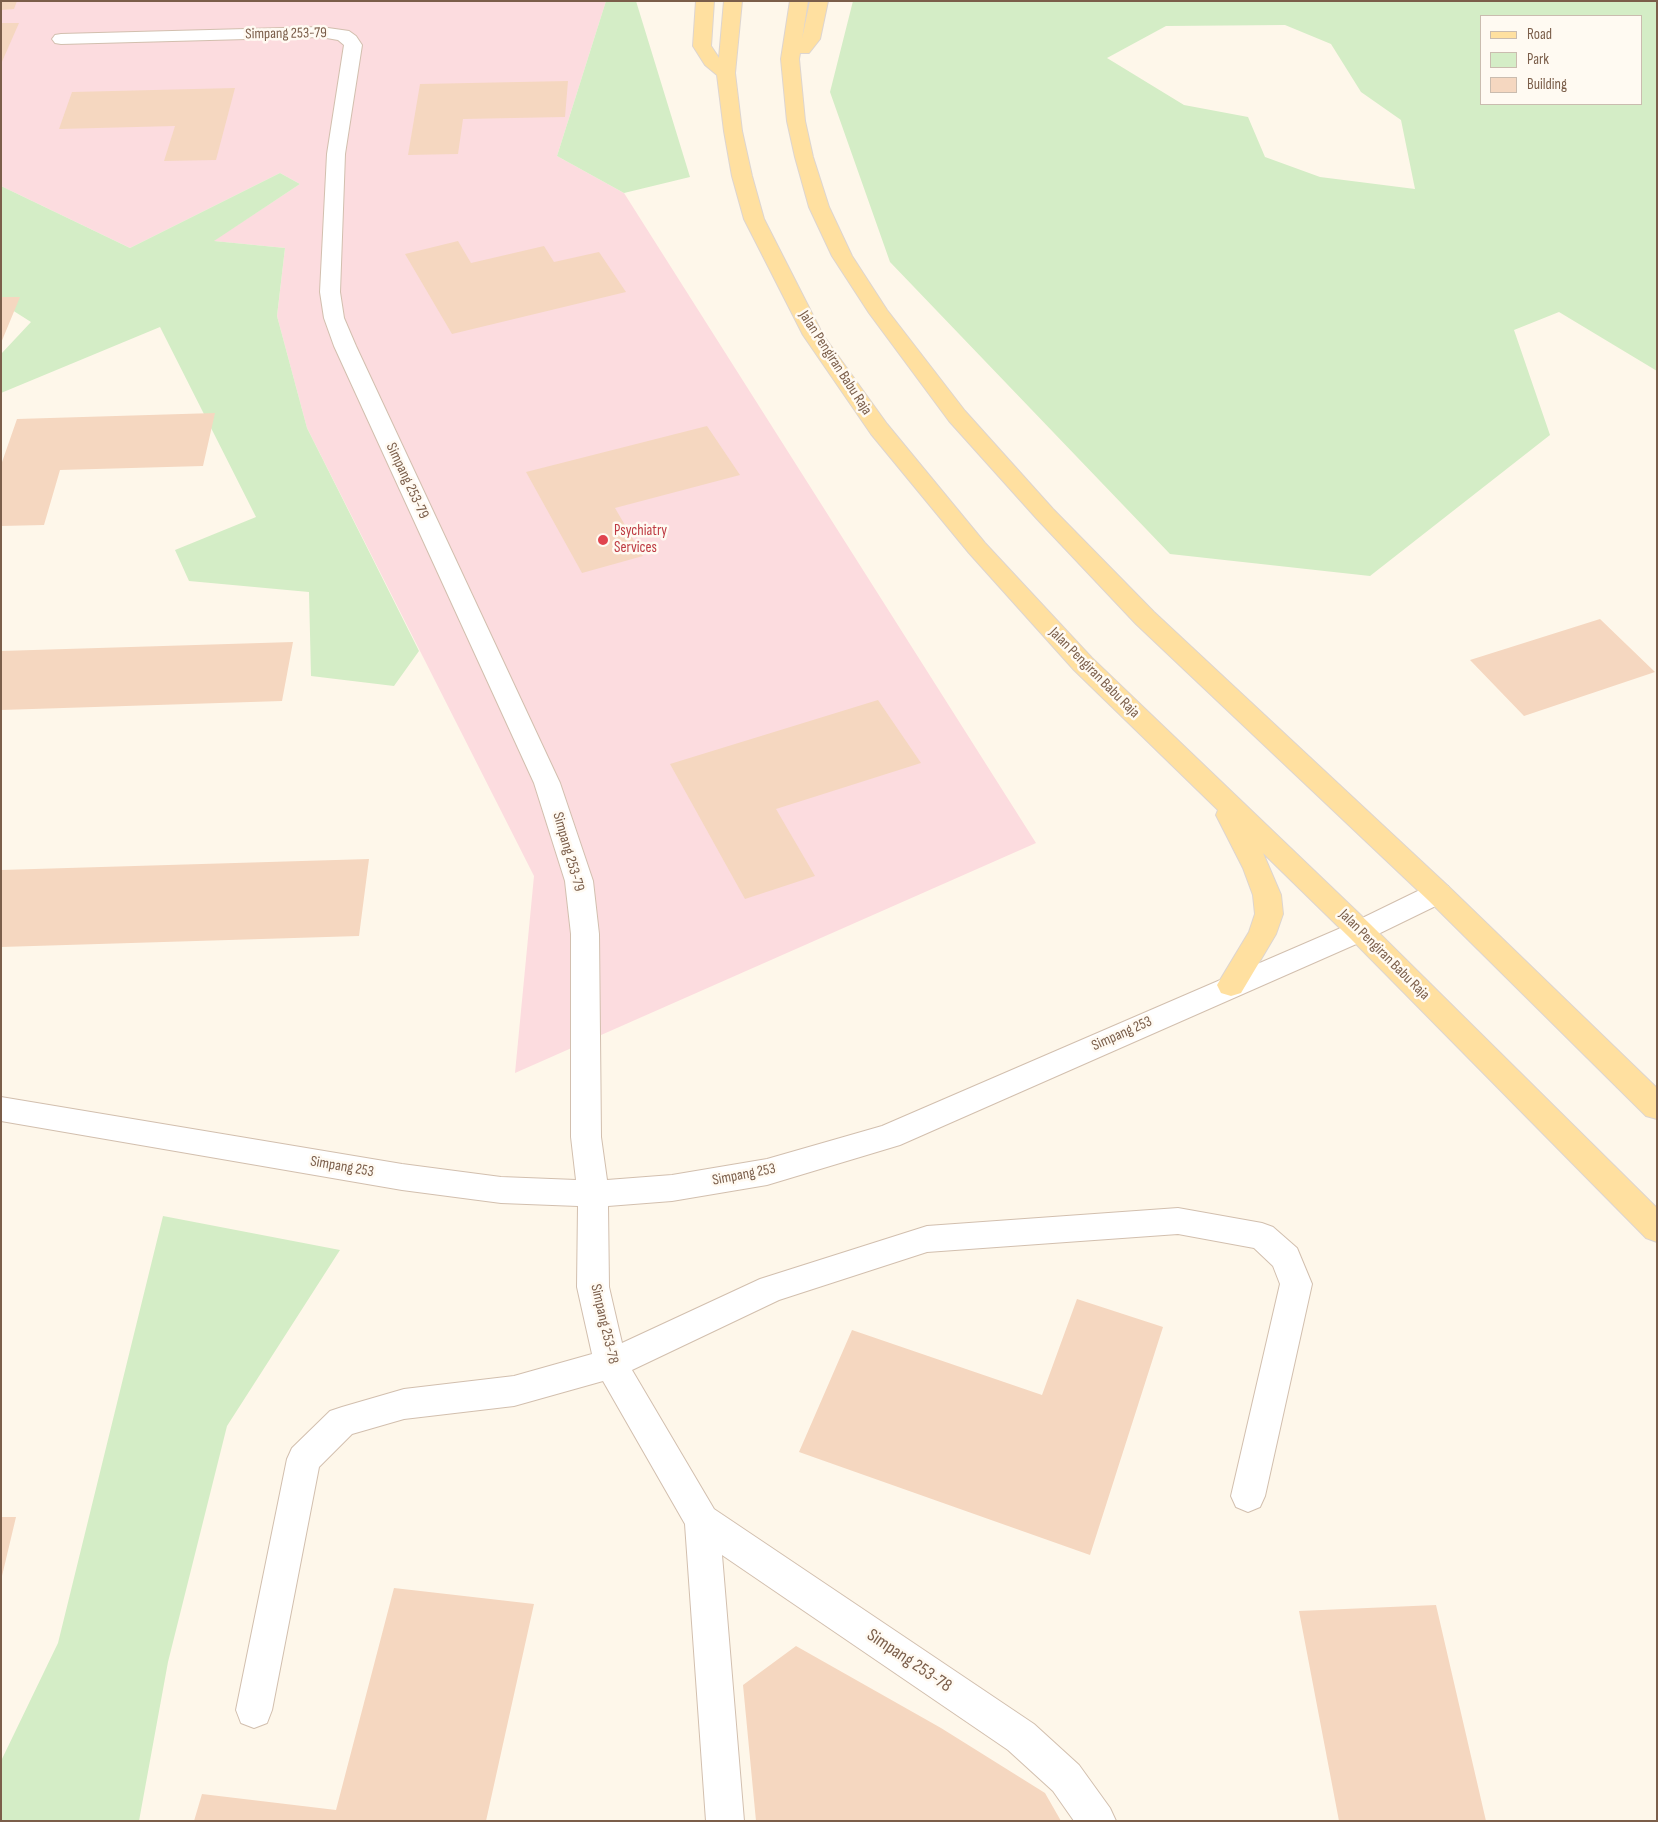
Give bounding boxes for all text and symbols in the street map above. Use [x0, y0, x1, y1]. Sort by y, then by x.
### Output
legend [1480, 15, 1643, 105]
street label: Simpang 253-79 [245, 24, 327, 44]
text: Road [1527, 25, 1552, 44]
text: Park [1527, 50, 1549, 69]
text: Building [1527, 75, 1567, 94]
street label: Jalan Pengiran Babu Raja [795, 307, 875, 419]
street label: Simpang 253-79 [382, 440, 432, 522]
place label: Psychiatry Services [614, 522, 667, 557]
marker: Psychiatry Services [596, 533, 610, 547]
street label: Jalan Pengiran Babu Raja [1045, 624, 1143, 722]
street label: Simpang 253-79 [548, 810, 588, 894]
street label: Jalan Pengiran Babu Raja [1335, 906, 1433, 1004]
street label: Simpang 253 [1089, 1013, 1155, 1055]
street label: Simpang 253 [309, 1153, 375, 1181]
street label: Simpang 253 [711, 1160, 777, 1190]
street label: Simpang 253-78 [586, 1282, 622, 1366]
street label: Simpang 253-78 [862, 1625, 956, 1697]

